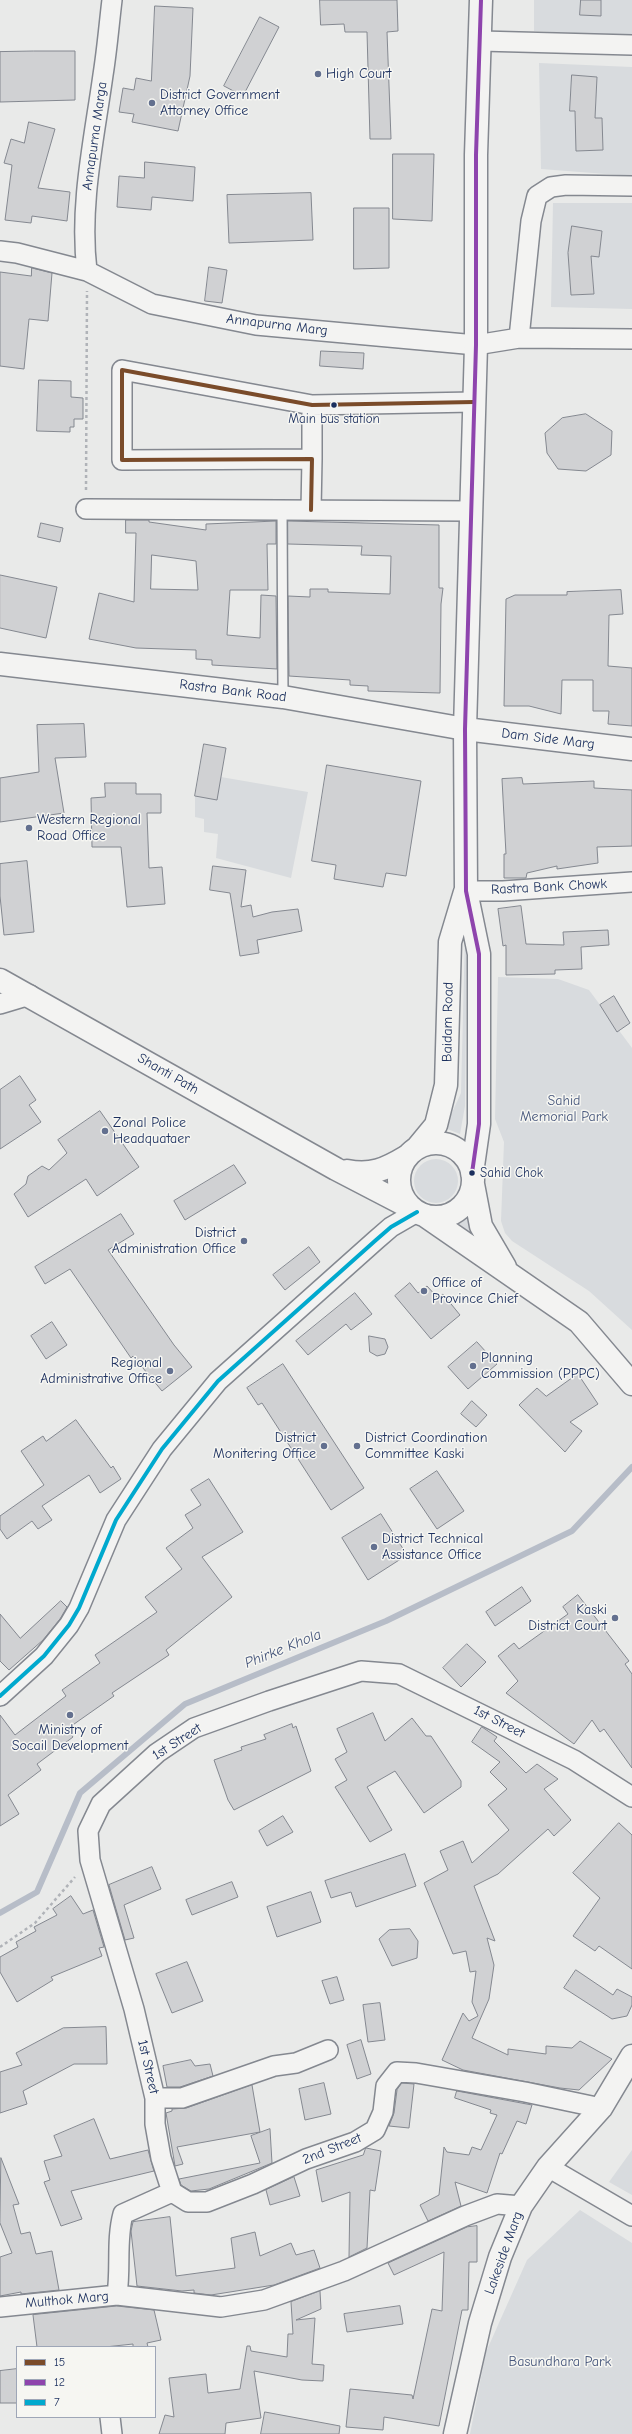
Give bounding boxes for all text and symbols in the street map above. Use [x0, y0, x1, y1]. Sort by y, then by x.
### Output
place label: High Court [326, 66, 392, 82]
marker: High Court [313, 69, 323, 79]
street label: Annapurna Marga [79, 81, 111, 191]
place label: District Government Attorney Office [160, 87, 279, 120]
marker: District Government Attorney Office [147, 98, 157, 108]
street label: Annapurna Marg [225, 310, 329, 340]
marker: Main bus station [329, 400, 339, 410]
place label: Main bus station [288, 411, 380, 427]
street label: Rastra Bank Road [179, 676, 287, 706]
street label: Dam Side Marg [500, 725, 596, 753]
place label: Western Regional Road Office [37, 812, 141, 844]
marker: Western Regional Road Office [24, 823, 34, 833]
street label: Rastra Bank Chowk [491, 876, 607, 898]
street label: Baidam Road [439, 982, 457, 1062]
street label: Shanti Path [134, 1050, 202, 1098]
park label: Sahid Memorial Park [520, 1093, 608, 1126]
place label: Zonal Police Headquataer [113, 1115, 190, 1148]
marker: Zonal Police Headquataer [100, 1126, 110, 1136]
place label: Sahid Chok [480, 1165, 543, 1181]
marker: Sahid Chok [467, 1168, 477, 1178]
place label: District Administration Office [112, 1225, 236, 1258]
marker: District Administration Office [239, 1236, 249, 1246]
place label: Office of Province Chief [432, 1275, 518, 1308]
marker: Office of Province Chief [419, 1286, 429, 1296]
place label: Planning Commission (PPPC) [481, 1350, 600, 1382]
place label: Regional Administrative Office [40, 1355, 162, 1388]
marker: Planning Commission (PPPC) [468, 1361, 478, 1371]
marker: Regional Administrative Office [165, 1366, 175, 1376]
place label: District Monitering Office [213, 1430, 316, 1462]
place label: District Coordination Committee Kaski [365, 1430, 487, 1462]
marker: District Monitering Office [319, 1441, 329, 1451]
marker: District Coordination Committee Kaski [352, 1441, 362, 1451]
place label: District Technical Assistance Office [382, 1531, 483, 1564]
marker: District Technical Assistance Office [369, 1542, 379, 1552]
place label: Kaski District Court [528, 1602, 607, 1634]
marker: Kaski District Court [610, 1613, 620, 1623]
water label: Phirke Khola [242, 1625, 324, 1673]
street label: 1st Street [471, 1702, 527, 1742]
marker: Ministry of Socail Development [65, 1710, 75, 1720]
street label: 1st Street [149, 1720, 205, 1764]
place label: Ministry of Socail Development [12, 1722, 128, 1754]
street label: 1st Street [134, 2038, 162, 2096]
street label: 2nd Street [300, 2130, 364, 2168]
street label: Lakeside Marg [481, 2209, 527, 2297]
street label: Multhok Marg [25, 2288, 109, 2312]
legend [16, 2346, 156, 2418]
park label: Basundhara Park [509, 2354, 611, 2370]
text: 15 [54, 2355, 65, 2369]
text: 12 [54, 2375, 65, 2389]
text: 7 [54, 2395, 60, 2409]

